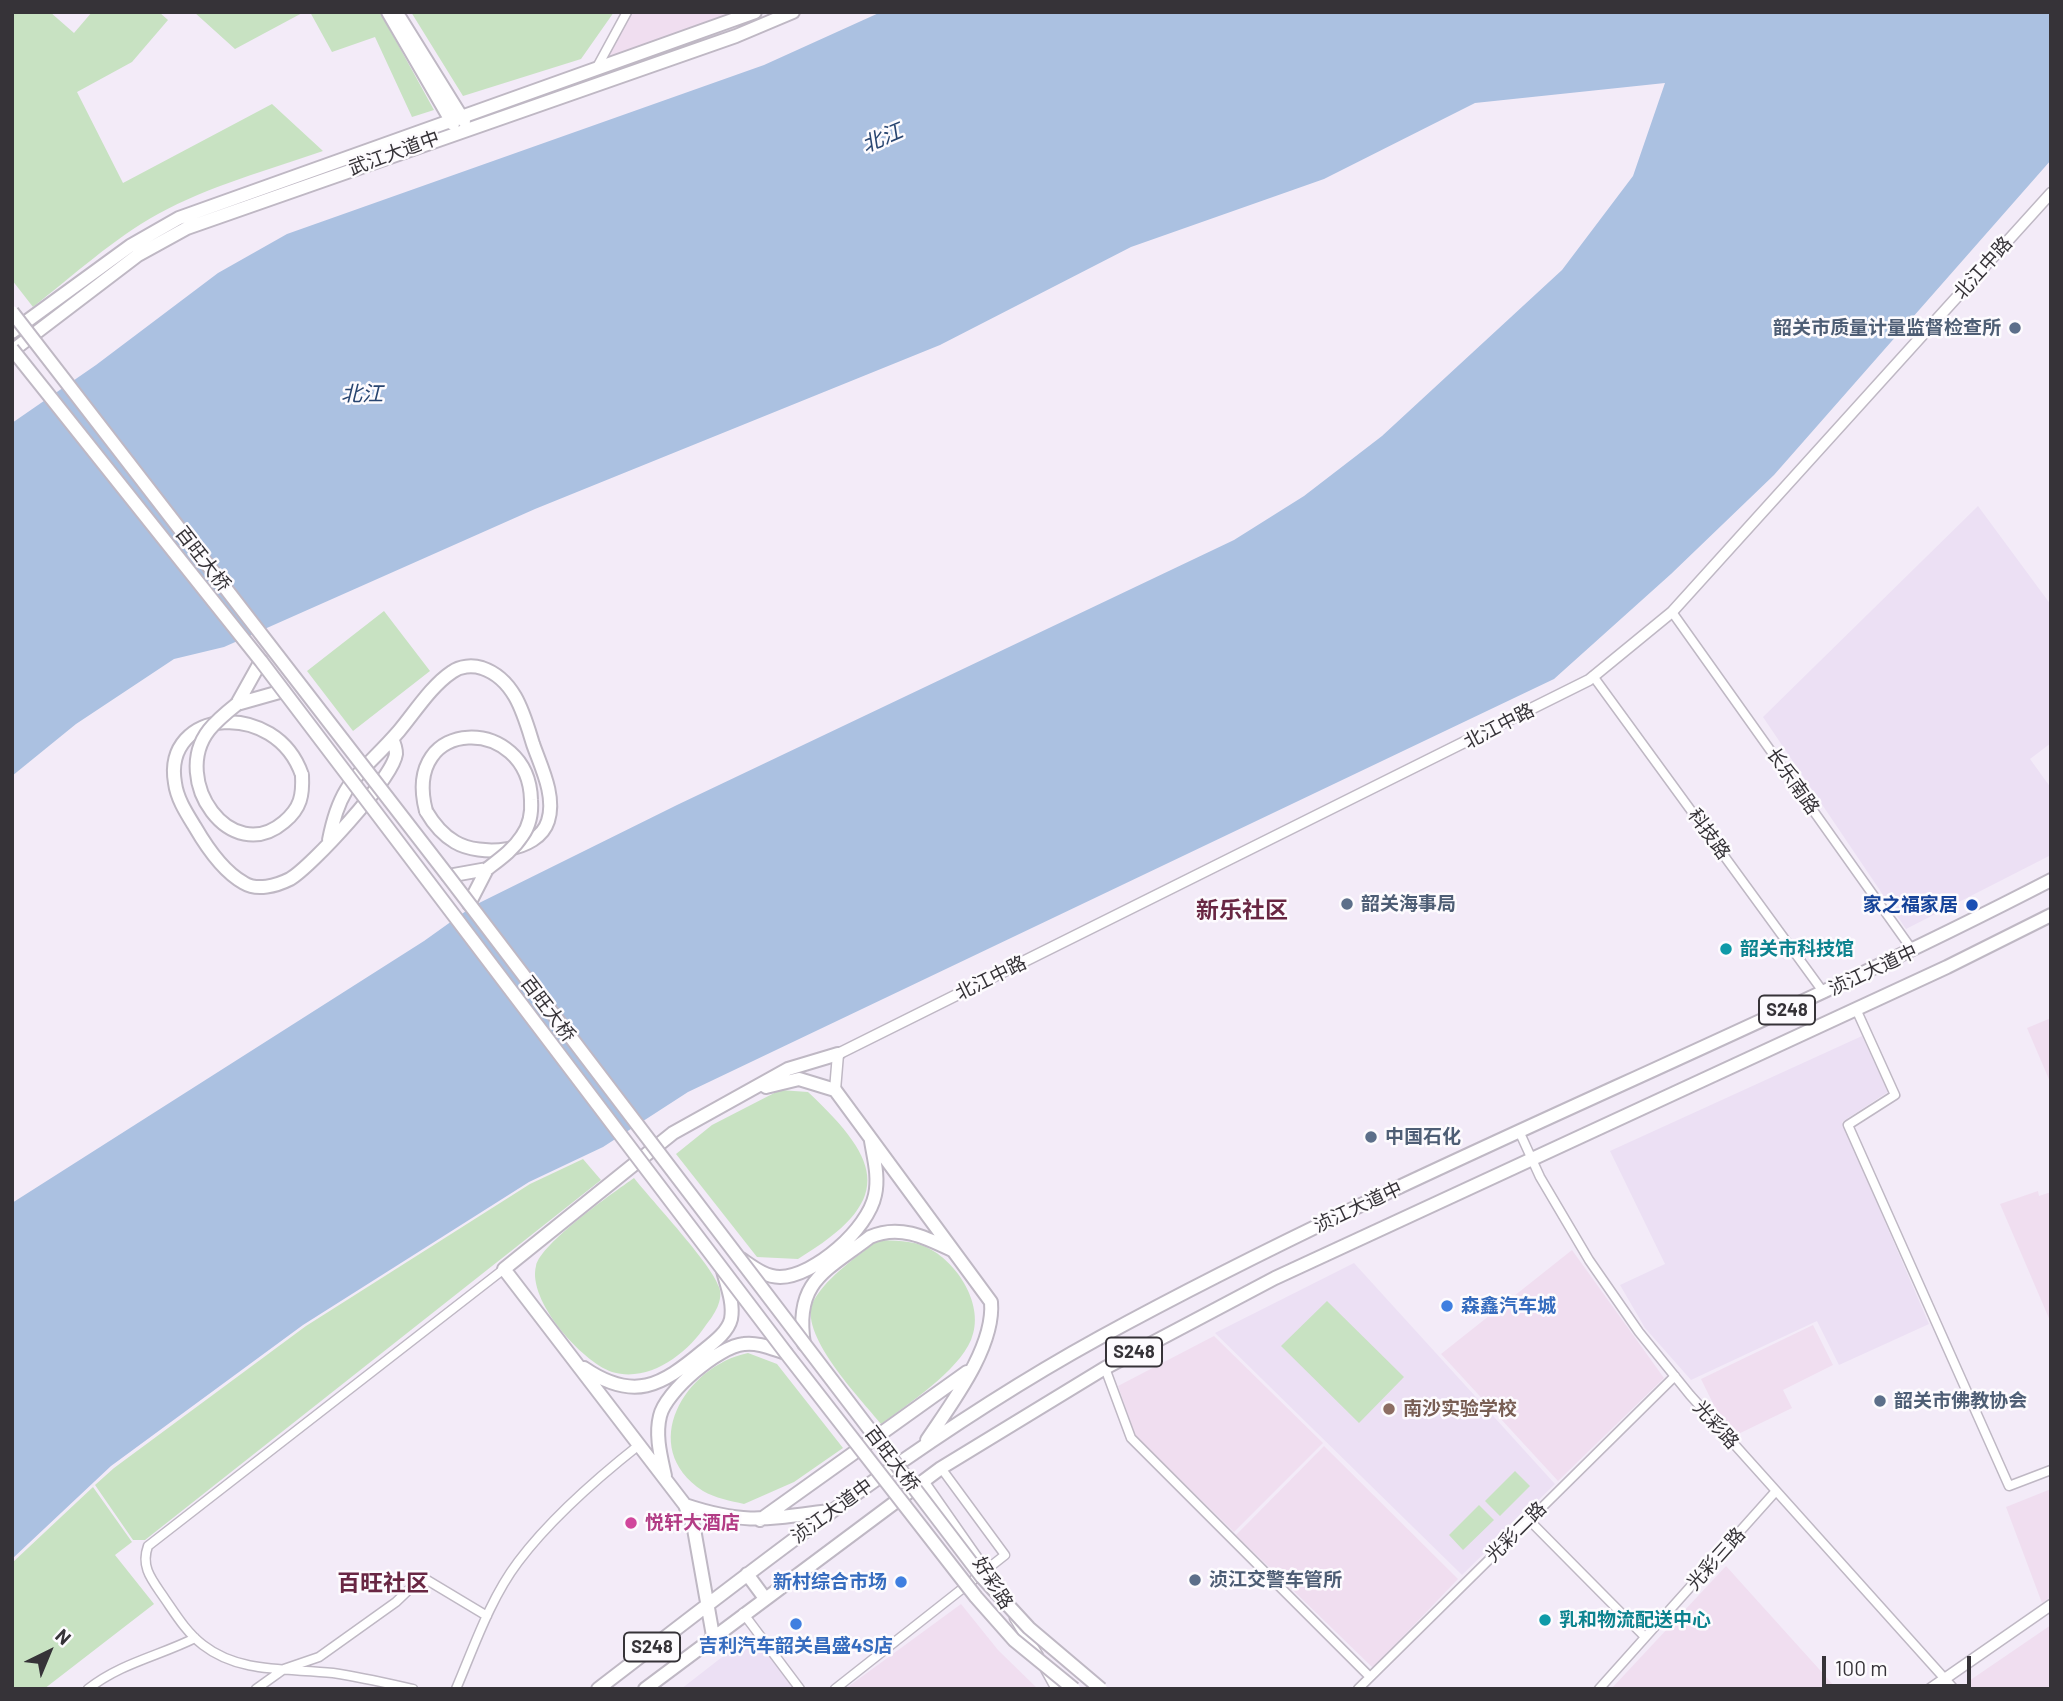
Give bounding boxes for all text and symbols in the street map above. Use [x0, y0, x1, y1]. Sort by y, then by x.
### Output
water label: 北江 [858, 118, 906, 158]
street label: 武江大道中 [345, 126, 443, 180]
street label: 北江中路 [1949, 232, 2017, 304]
place label: 韶关市质量计量监督检查所 [1773, 317, 2001, 339]
marker: 韶关市质量计量监督检查所 [2007, 320, 2023, 336]
water label: 北江 [341, 381, 383, 407]
street label: 百旺大桥 [171, 522, 235, 596]
street label: 北江中路 [1460, 699, 1538, 753]
street label: 长乐南路 [1762, 743, 1824, 819]
street label: 科技路 [1683, 804, 1735, 864]
place label: 韶关海事局 [1361, 893, 1456, 915]
place label: 家之福家居 [1863, 894, 1958, 916]
district label: 新乐社区 [1196, 896, 1288, 924]
marker: 韶关海事局 [1339, 896, 1355, 912]
marker: 家之福家居 [1964, 897, 1980, 913]
place label: 韶关市科技馆 [1740, 938, 1854, 960]
street label: 浈江大道中 [1825, 940, 1921, 1000]
marker: 韶关市科技馆 [1718, 941, 1734, 957]
street label: 北江中路 [952, 951, 1030, 1005]
street label: 百旺大桥 [516, 972, 580, 1046]
road number: S248 [1759, 995, 1815, 1024]
place label: 中国石化 [1385, 1126, 1461, 1148]
marker: 中国石化 [1363, 1129, 1379, 1145]
street label: 浈江大道中 [1310, 1177, 1406, 1237]
place label: 森鑫汽车城 [1461, 1295, 1556, 1317]
marker: 森鑫汽车城 [1439, 1298, 1455, 1314]
road number: S248 [1106, 1338, 1162, 1366]
place label: 韶关市佛教协会 [1894, 1390, 2027, 1412]
marker: 韶关市佛教协会 [1872, 1393, 1888, 1409]
street label: 光彩路 [1688, 1396, 1744, 1454]
place label: 南沙实验学校 [1403, 1398, 1517, 1420]
marker: 南沙实验学校 [1381, 1401, 1397, 1417]
street label: 百旺大桥 [860, 1422, 924, 1496]
street label: 浈江大道中 [787, 1474, 877, 1548]
street label: 光彩二路 [1481, 1497, 1551, 1567]
place label: 悦轩大酒店 [645, 1512, 740, 1534]
marker: 悦轩大酒店 [623, 1515, 639, 1531]
street label: 光彩三路 [1682, 1523, 1750, 1595]
street label: 好彩路 [968, 1553, 1018, 1613]
district label: 百旺社区 [337, 1569, 429, 1597]
place label: 浈江交警车管所 [1209, 1569, 1342, 1591]
place label: 新村综合市场 [773, 1571, 887, 1593]
marker: 浈江交警车管所 [1187, 1572, 1203, 1588]
marker: 新村综合市场 [893, 1574, 909, 1590]
place label: 乳和物流配送中心 [1559, 1609, 1711, 1631]
marker: 乳和物流配送中心 [1537, 1612, 1553, 1628]
marker: 吉利汽车韶关昌盛4S店 [788, 1616, 804, 1632]
north arrow [14, 1617, 84, 1687]
text: N [51, 1624, 76, 1649]
road number: S248 [624, 1632, 680, 1662]
place label: 吉利汽车韶关昌盛4S店 [699, 1635, 893, 1657]
scale bar [1825, 1642, 1974, 1686]
text: 100 m [1835, 1655, 1888, 1680]

